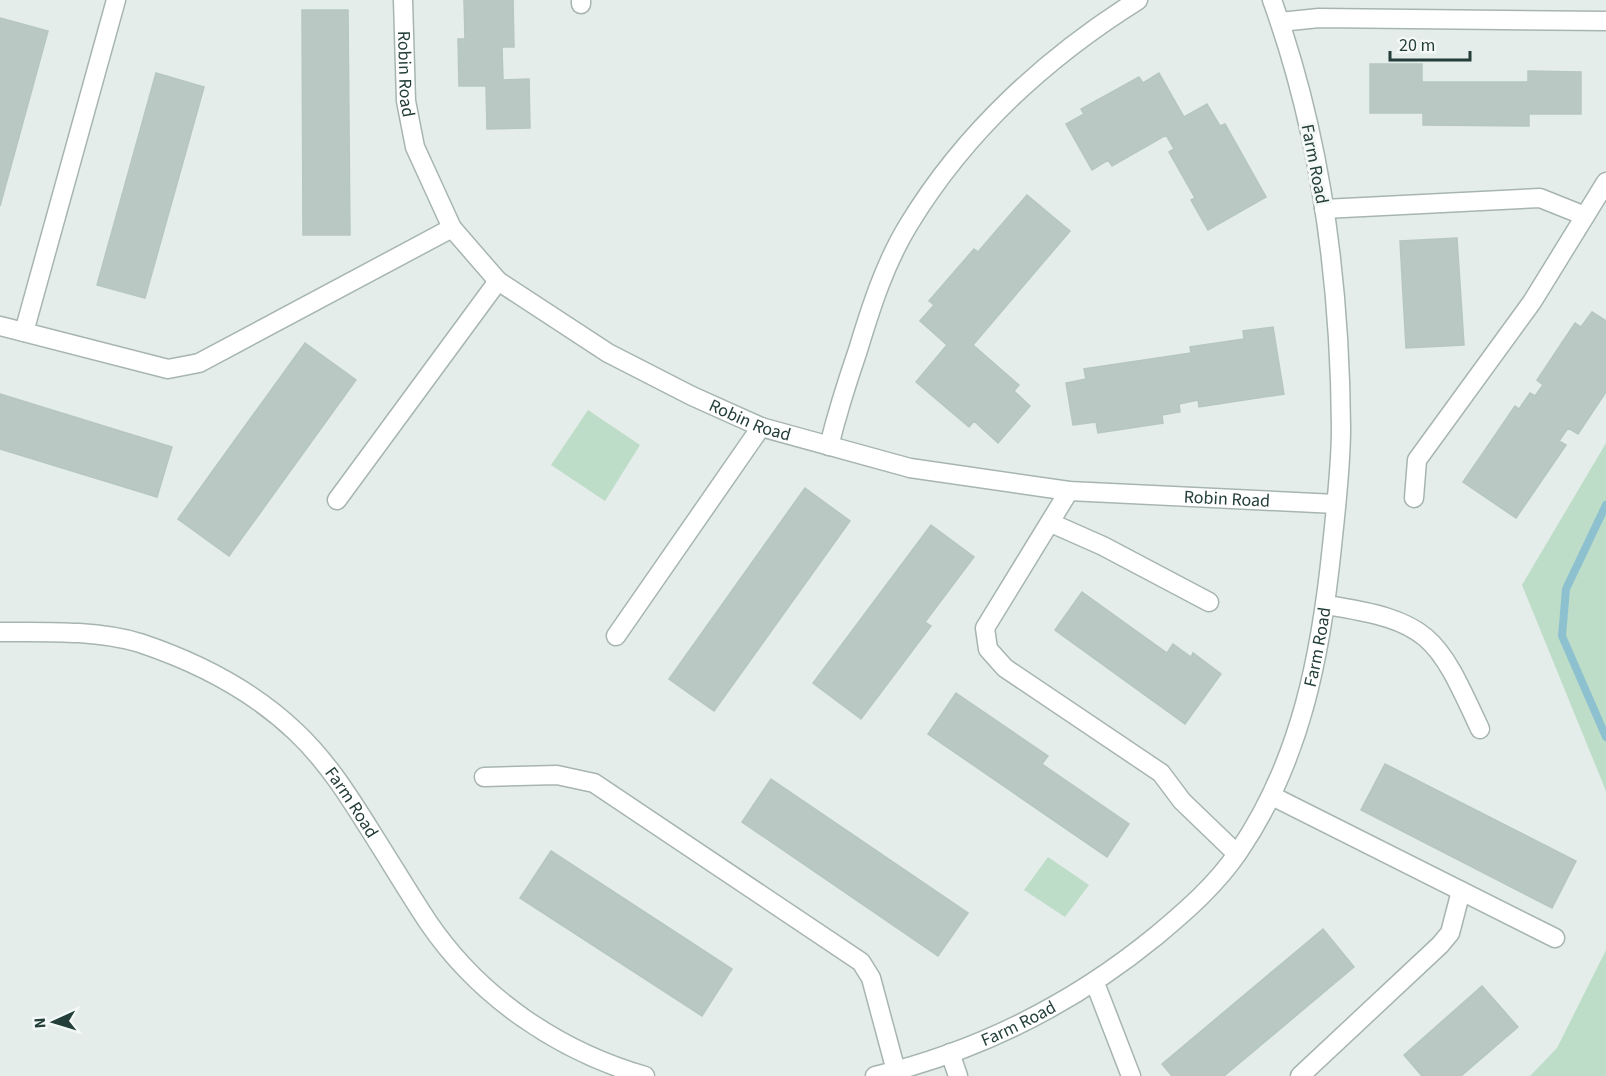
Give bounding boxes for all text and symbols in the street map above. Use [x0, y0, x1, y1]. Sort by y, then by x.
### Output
scale bar [1390, 24, 1470, 62]
street label: Robin Road [391, 30, 421, 119]
text: 20 m [1399, 33, 1435, 58]
street label: Farm Road [1295, 122, 1334, 206]
street label: Robin Road [705, 393, 794, 448]
street label: Robin Road [1183, 485, 1271, 514]
street label: Farm Road [1298, 605, 1337, 690]
street label: Farm Road [319, 762, 384, 843]
north arrow [24, 992, 84, 1052]
street label: Farm Road [977, 995, 1061, 1053]
text: N [29, 1017, 51, 1029]

